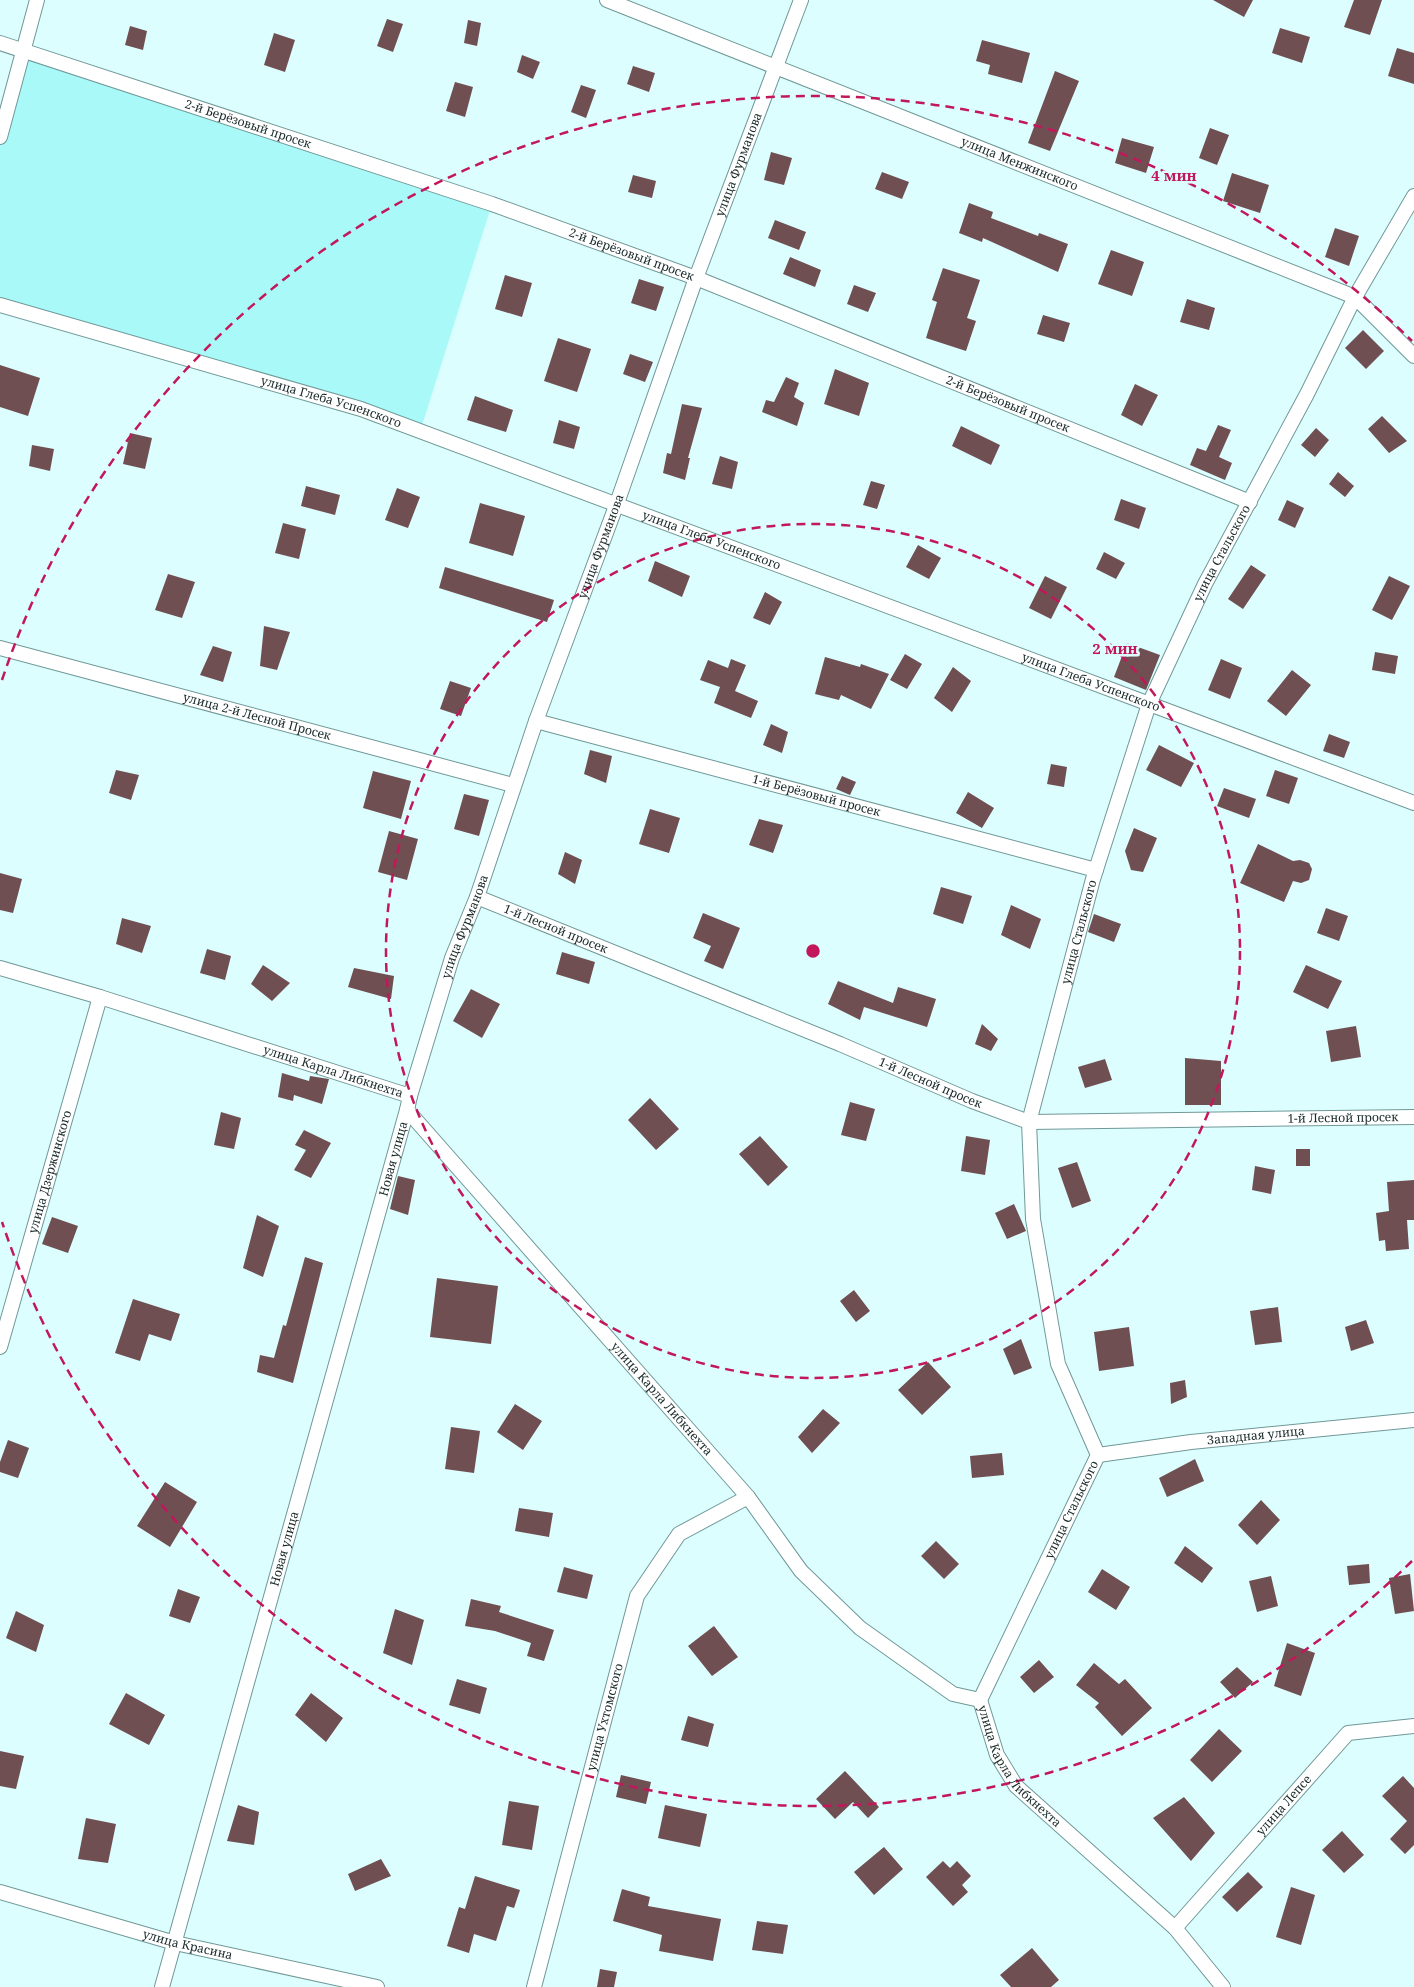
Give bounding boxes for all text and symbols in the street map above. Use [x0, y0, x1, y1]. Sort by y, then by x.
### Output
street label: 2-й Берёзовый просек [183, 95, 314, 153]
street label: улица Фурманова [711, 110, 766, 219]
street label: улица Менжинского [959, 133, 1081, 194]
text: 4 мин [1151, 165, 1197, 185]
street label: 2-й Берёзовый просек [567, 224, 697, 285]
street label: 2-й Берёзовый просек [944, 371, 1073, 437]
street label: улица Глеба Успенского [259, 372, 404, 431]
street label: улица Фурманова [573, 492, 628, 601]
street label: улица Стальского [1189, 502, 1254, 604]
street label: улица Глеба Успенского [640, 506, 783, 573]
text: 2 мин [1092, 638, 1138, 658]
street label: улица Глеба Успенского [1020, 648, 1163, 715]
street label: улица 2-й Лесной Просек [181, 688, 334, 744]
street label: 1-й Берёзовый просек [750, 770, 883, 821]
street label: улица Фурманова [437, 872, 492, 981]
street label: улица Стальского [1057, 878, 1100, 986]
street label: 1-й Лесной просек [501, 900, 611, 957]
centre of rings [804, 942, 822, 960]
street label: улица Карла Либкнехта [261, 1041, 406, 1101]
street label: 1-й Лесной просек [876, 1053, 985, 1112]
street label: улица Дзержинского [24, 1108, 75, 1235]
street label: 1-й Лесной просек [1287, 1108, 1399, 1127]
street label: Новая улица [374, 1119, 412, 1198]
street label: улица Карла Либкнехта [607, 1338, 717, 1459]
street label: Западная улица [1206, 1422, 1306, 1448]
street label: улица Стальского [1040, 1458, 1102, 1562]
street label: Новая улица [265, 1509, 303, 1588]
street label: улица Ухтомского [582, 1661, 627, 1773]
street label: улица Карла Либкнехта [974, 1703, 1065, 1831]
street label: улица Лепсе [1252, 1771, 1315, 1839]
street label: улица Красина [141, 1925, 234, 1963]

